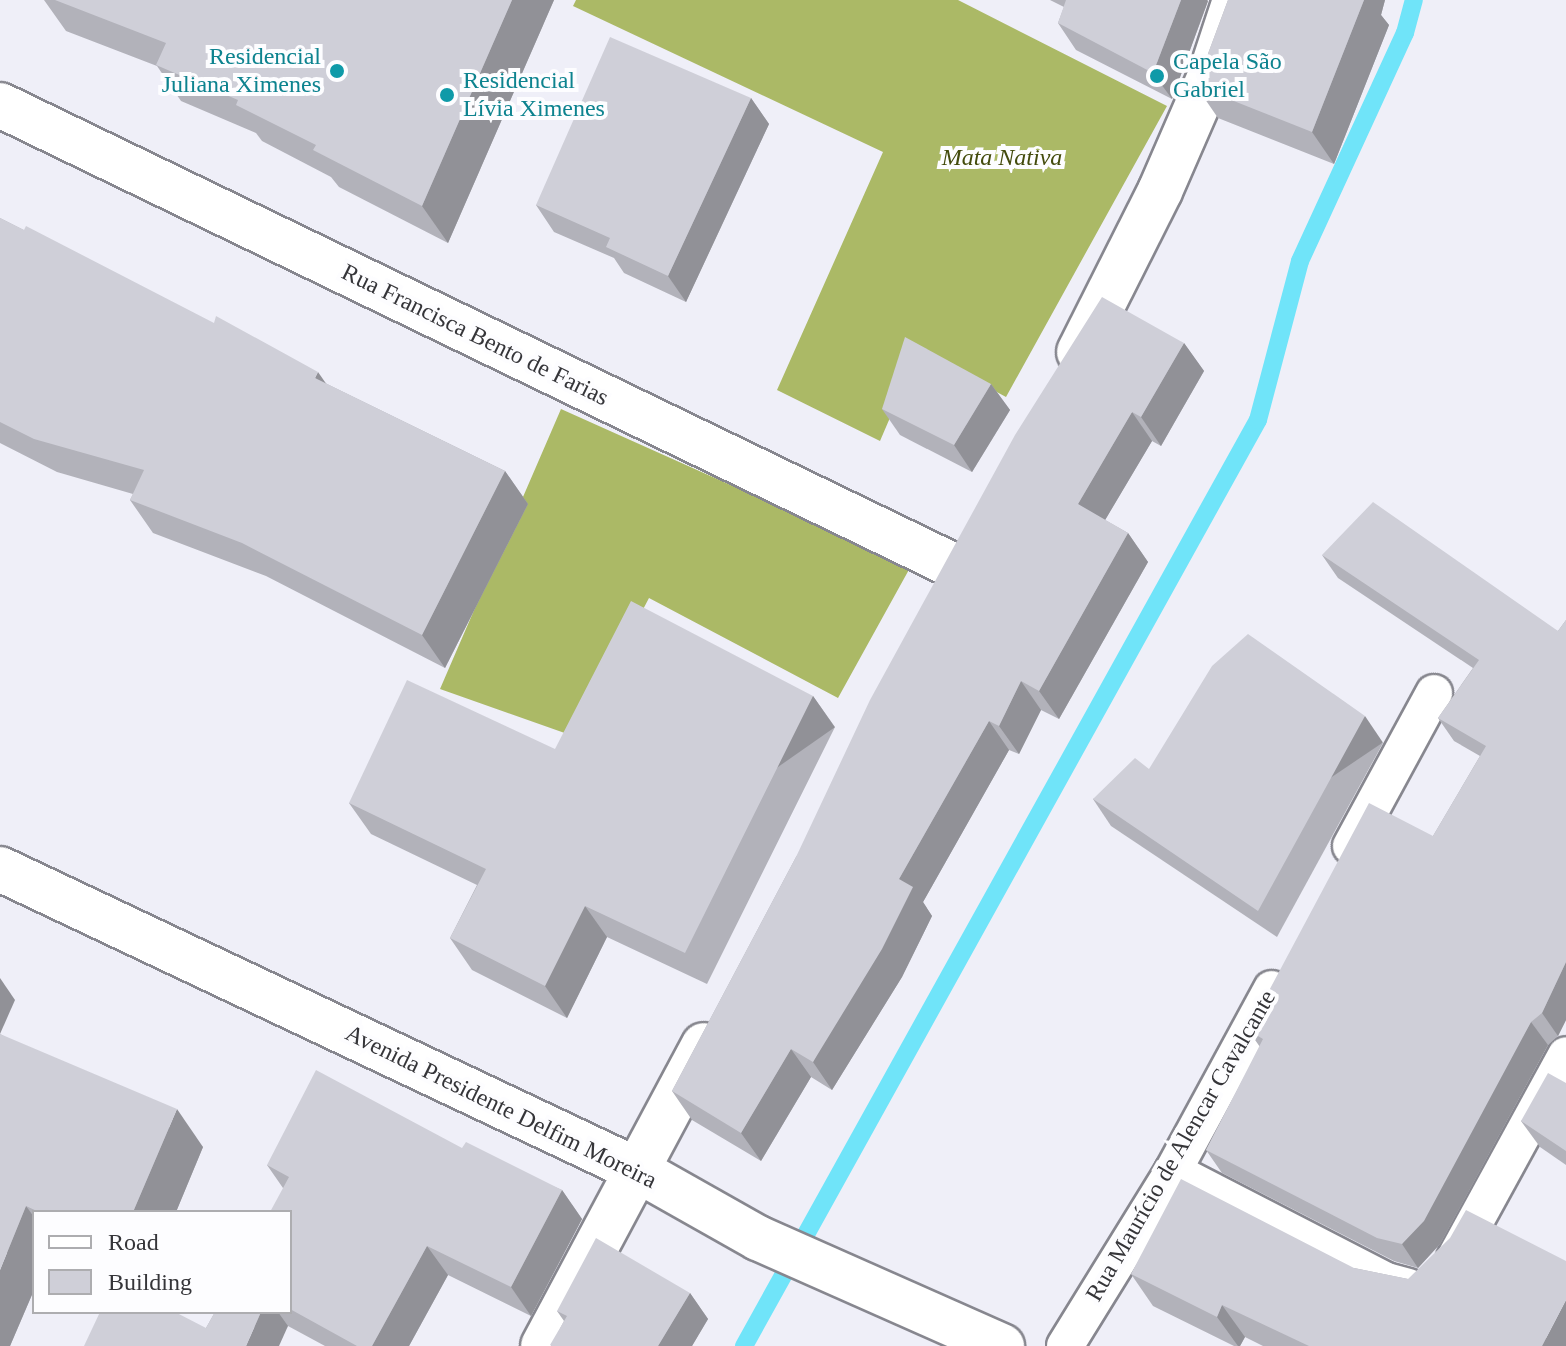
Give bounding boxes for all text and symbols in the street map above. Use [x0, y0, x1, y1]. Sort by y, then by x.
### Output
place label: Residencial Juliana Ximenes [162, 43, 321, 99]
place label: Capela São Gabriel [1173, 48, 1282, 104]
marker: Residencial Juliana Ximenes [328, 62, 346, 80]
place label: Residencial Lívia Ximenes [463, 67, 605, 123]
marker: Capela São Gabriel [1148, 67, 1166, 85]
marker: Residencial Lívia Ximenes [438, 86, 456, 104]
park label: Mata Nativa [942, 144, 1062, 172]
street label: Rua Francisca Bento de Farias [337, 258, 613, 412]
street label: Rua Maurício de Alencar Cavalcante [1080, 985, 1282, 1307]
street label: Avenida Presidente Delfim Moreira [341, 1019, 661, 1195]
legend [32, 1210, 292, 1314]
text: Road [108, 1229, 159, 1255]
text: Building [108, 1269, 192, 1295]

